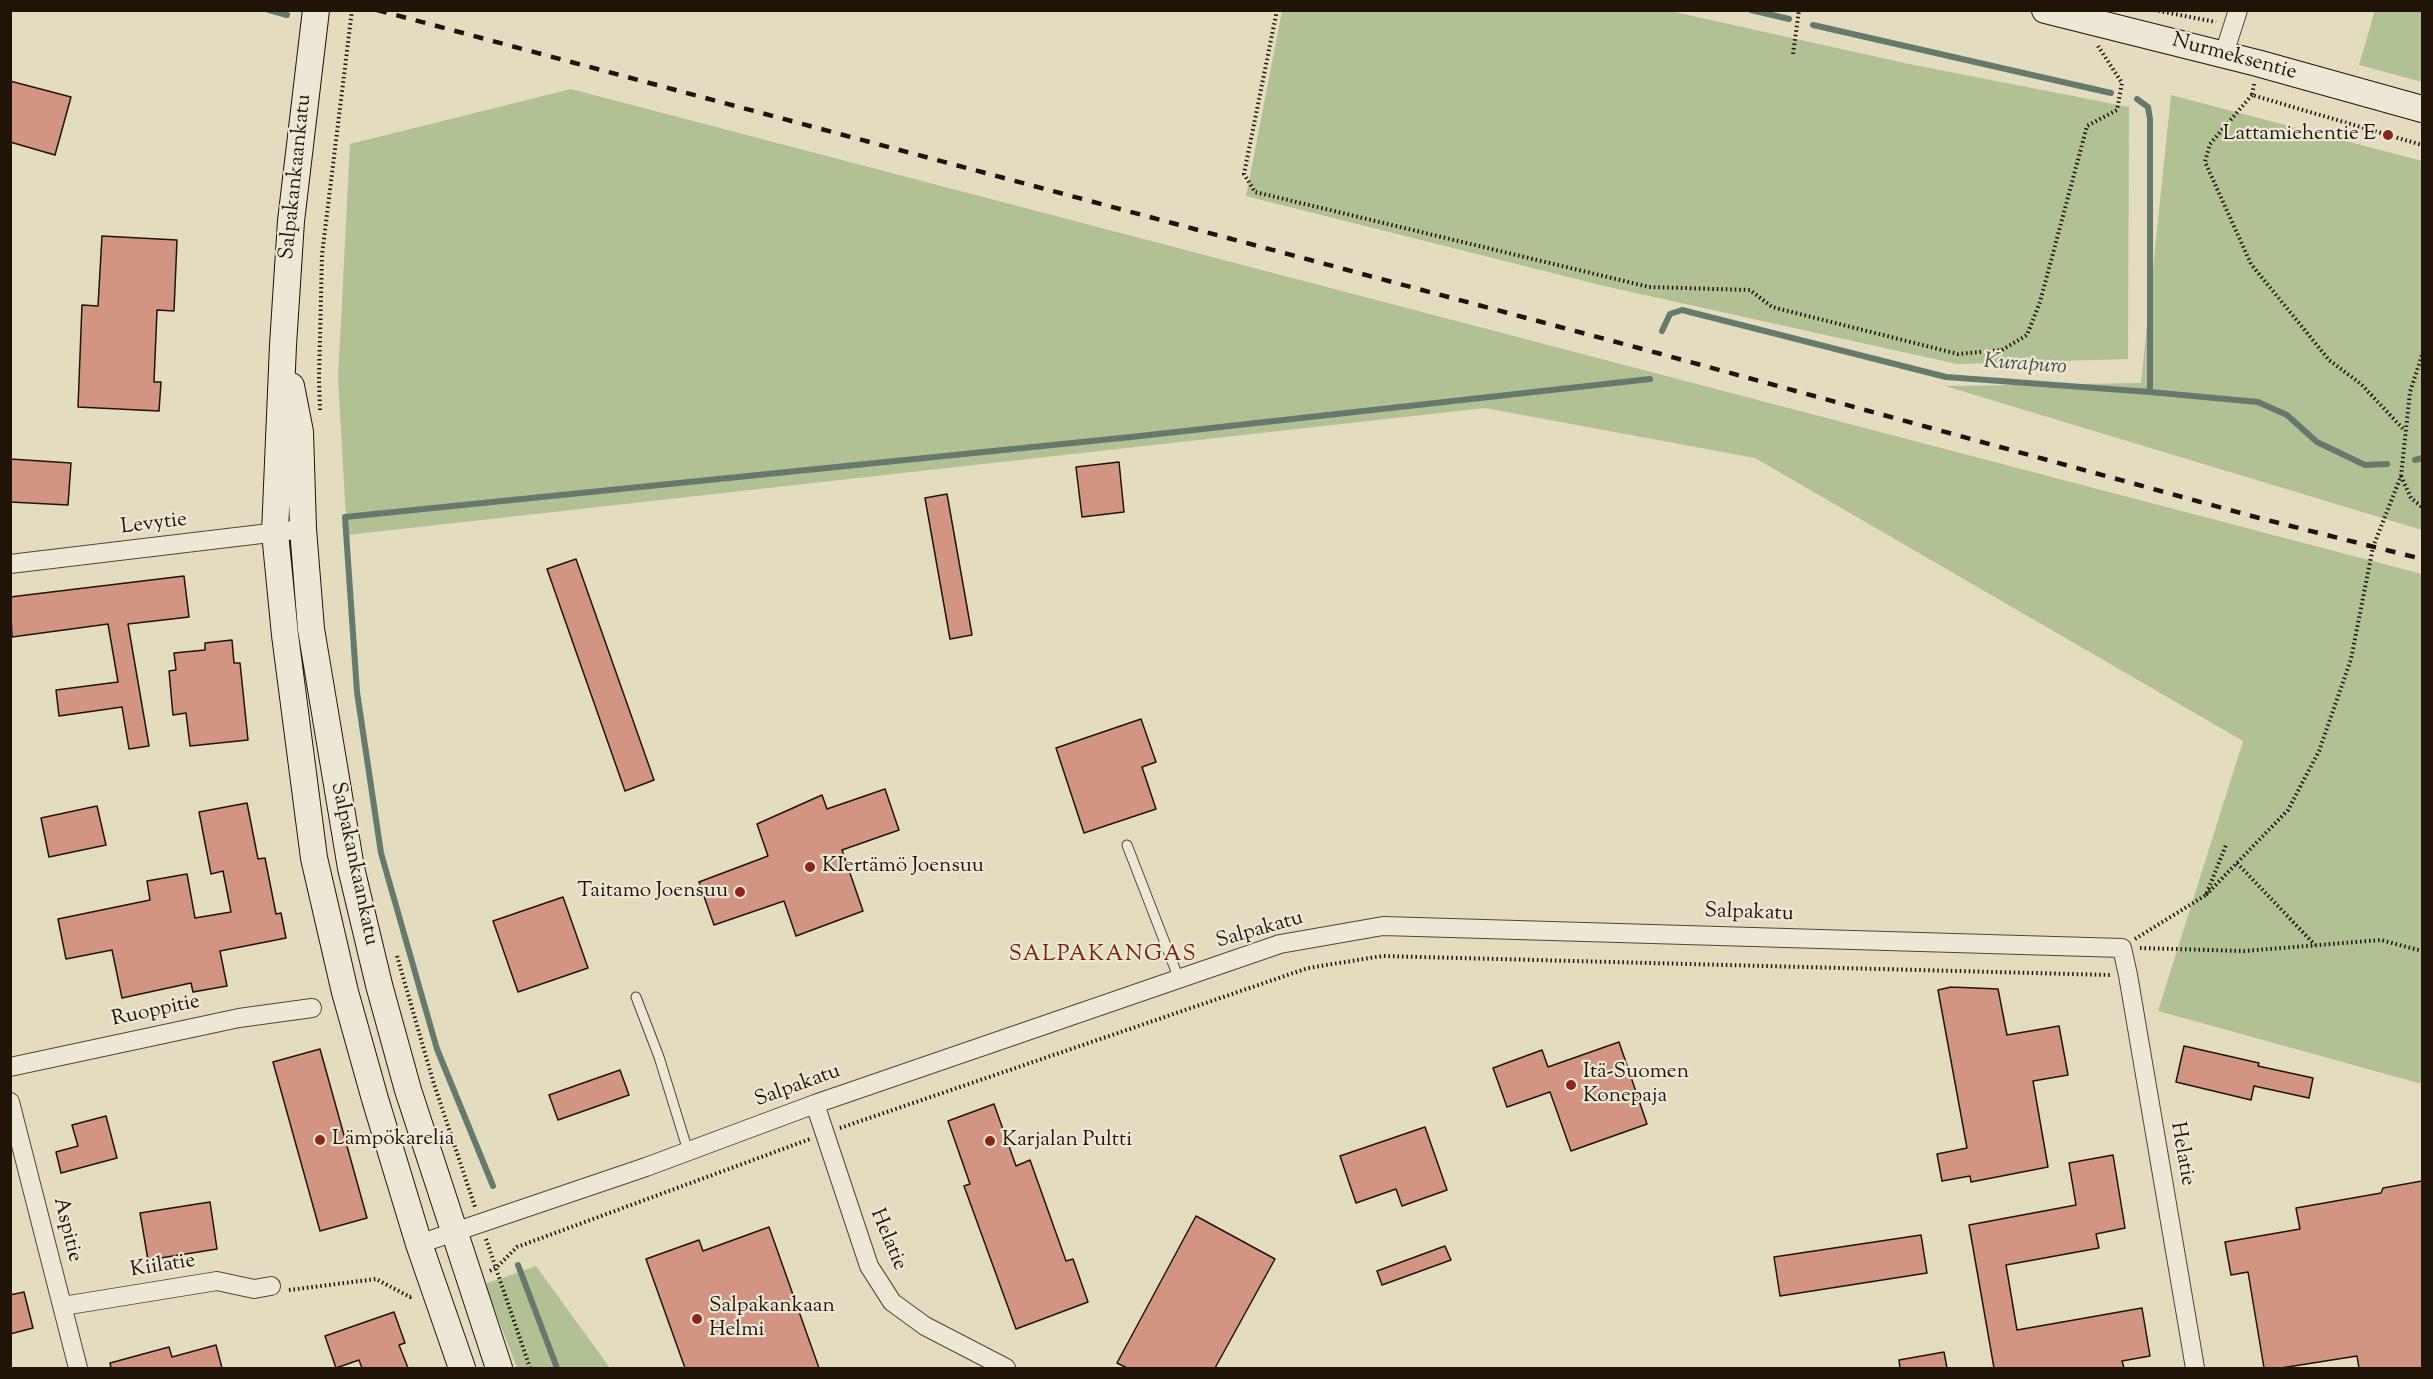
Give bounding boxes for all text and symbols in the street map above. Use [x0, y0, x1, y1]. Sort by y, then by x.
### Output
street label: Nurmeksentie [2169, 29, 2299, 87]
street label: Salpakankaankatu [276, 93, 318, 261]
place label: Lattamiehentie E [2223, 122, 2376, 148]
marker: Lattamiehentie E [2381, 128, 2395, 142]
water label: Kurapuro [1982, 350, 2068, 382]
street label: Levytie [120, 508, 188, 542]
street label: Salpakankaankatu [323, 780, 383, 948]
place label: KIertämö Joensuu [822, 854, 984, 880]
marker: KIertämö Joensuu [803, 860, 817, 874]
place label: Taitamo Joensuu [577, 879, 728, 905]
marker: Taitamo Joensuu [733, 885, 747, 899]
street label: Salpakatu [1704, 900, 1794, 928]
street label: Salpakatu [1214, 907, 1306, 955]
district label: SALPAKANGAS [1009, 943, 1197, 969]
street label: Ruoppitie [110, 990, 202, 1034]
street label: Salpakatu [752, 1060, 844, 1114]
place label: Itä-Suomen Konepaja [1583, 1060, 1689, 1110]
marker: Itä-Suomen Konepaja [1564, 1078, 1578, 1092]
street label: Helatie [2163, 1120, 2199, 1188]
place label: Lämpökarelia [332, 1127, 454, 1153]
place label: Karjalan Pultti [1002, 1128, 1132, 1154]
marker: Lämpökarelia [313, 1133, 327, 1147]
marker: Karjalan Pultti [983, 1134, 997, 1148]
street label: Aspitie [46, 1195, 86, 1265]
street label: Helatie [863, 1205, 911, 1275]
street label: Kiilatie [129, 1249, 197, 1285]
place label: Salpakankaan Helmi [709, 1294, 835, 1344]
marker: Salpakankaan Helmi [690, 1312, 704, 1326]

